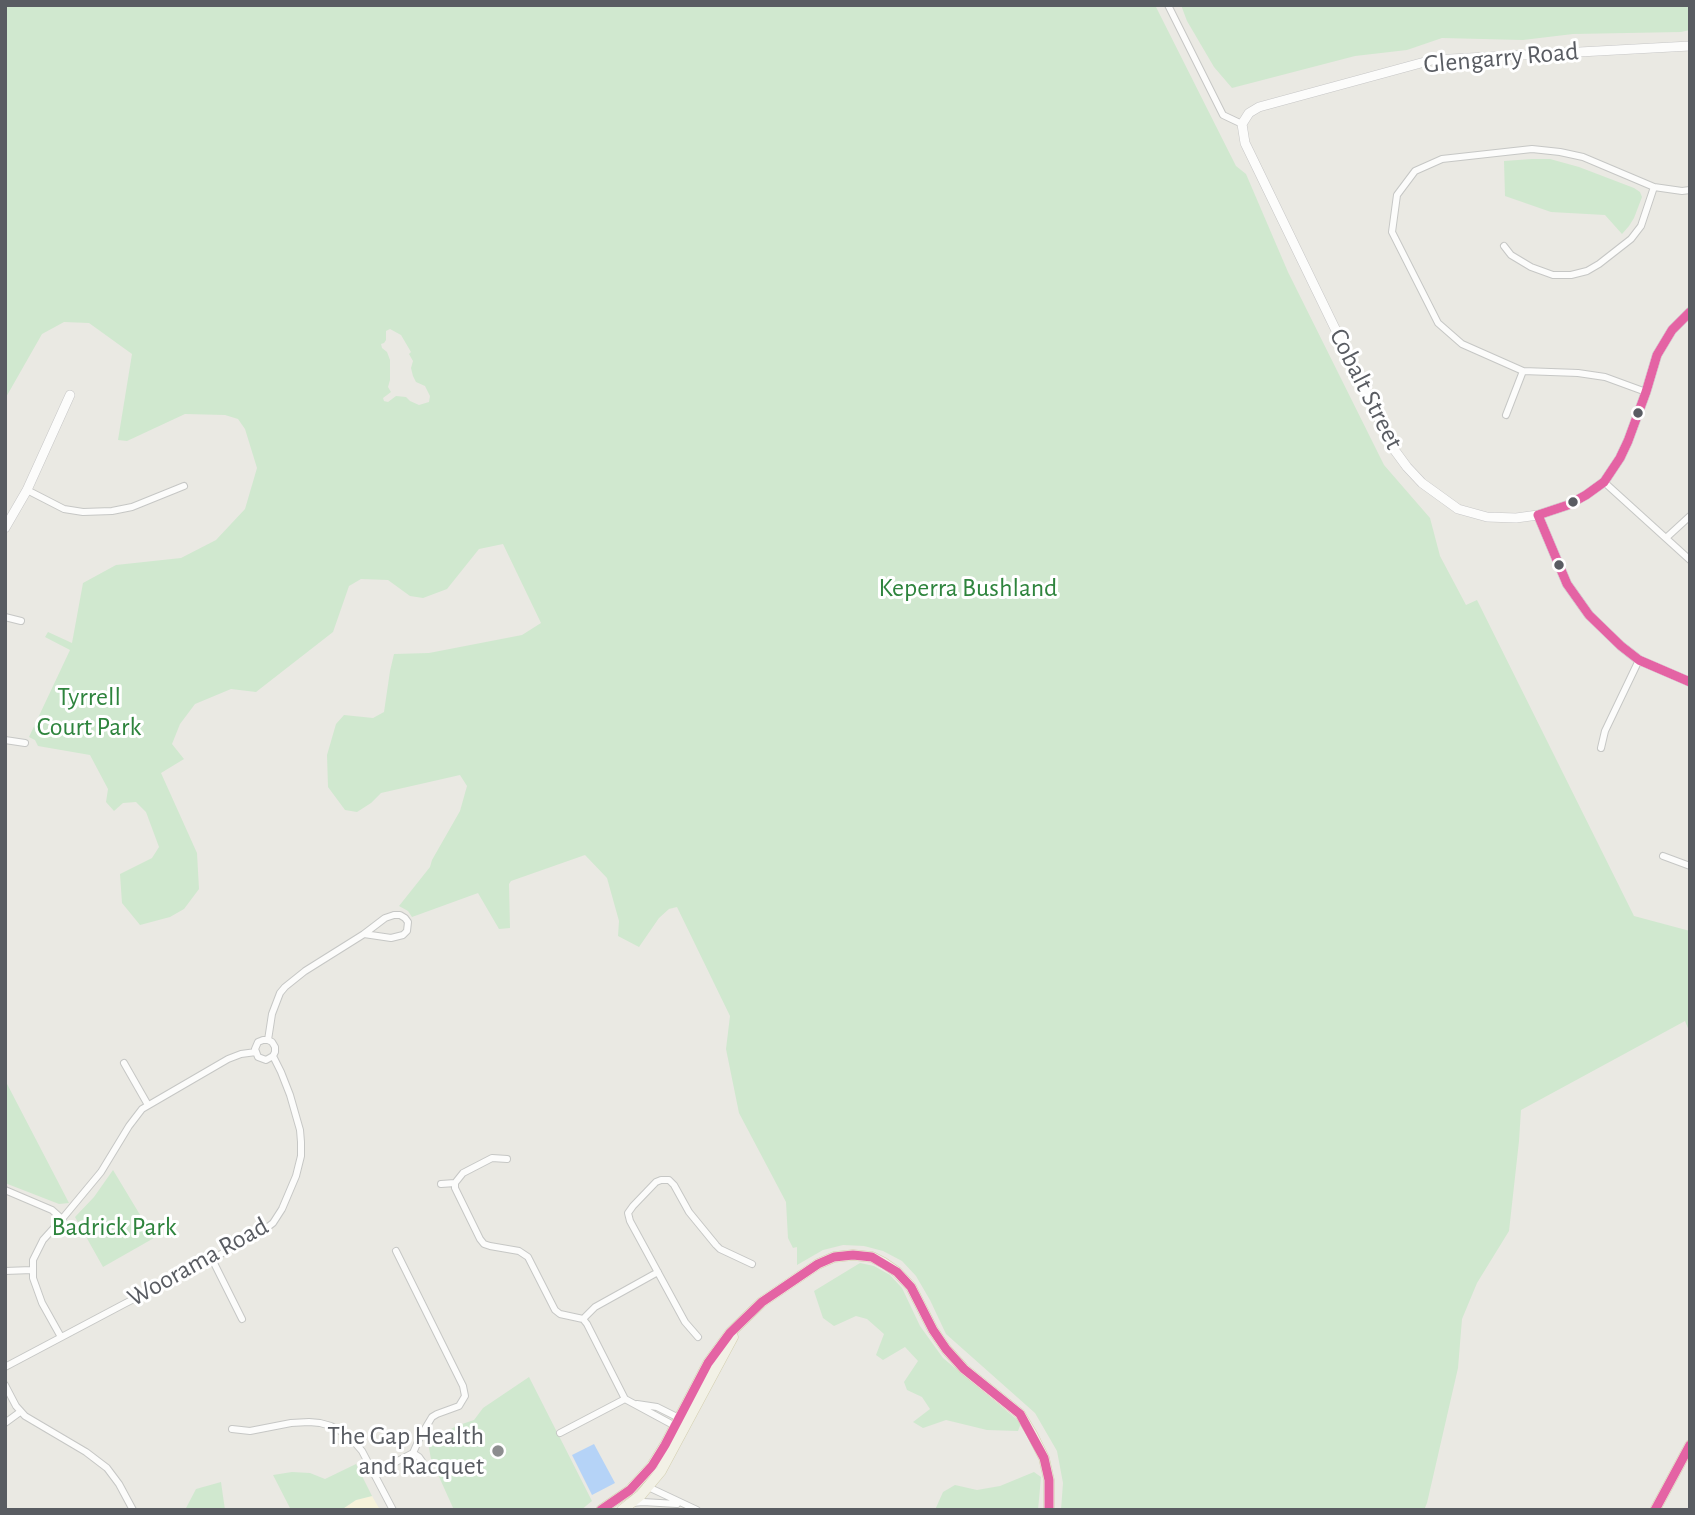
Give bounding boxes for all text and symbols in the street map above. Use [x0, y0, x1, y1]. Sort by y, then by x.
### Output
street label: Glengarry Road [1422, 36, 1580, 80]
street label: Cobalt Street [1322, 323, 1410, 455]
unlabelled marker [1631, 406, 1645, 420]
unlabelled marker [1566, 495, 1580, 509]
unlabelled marker [1552, 558, 1566, 572]
park label: Keperra Bushland [878, 572, 1058, 604]
park label: Tyrrell Court Park [37, 681, 141, 742]
park label: Badrick Park [51, 1211, 177, 1243]
street label: Woorama Road [122, 1211, 274, 1313]
place label: The Gap Health and Racquet [327, 1420, 484, 1482]
marker: The Gap Health and Racquet [490, 1443, 506, 1459]

